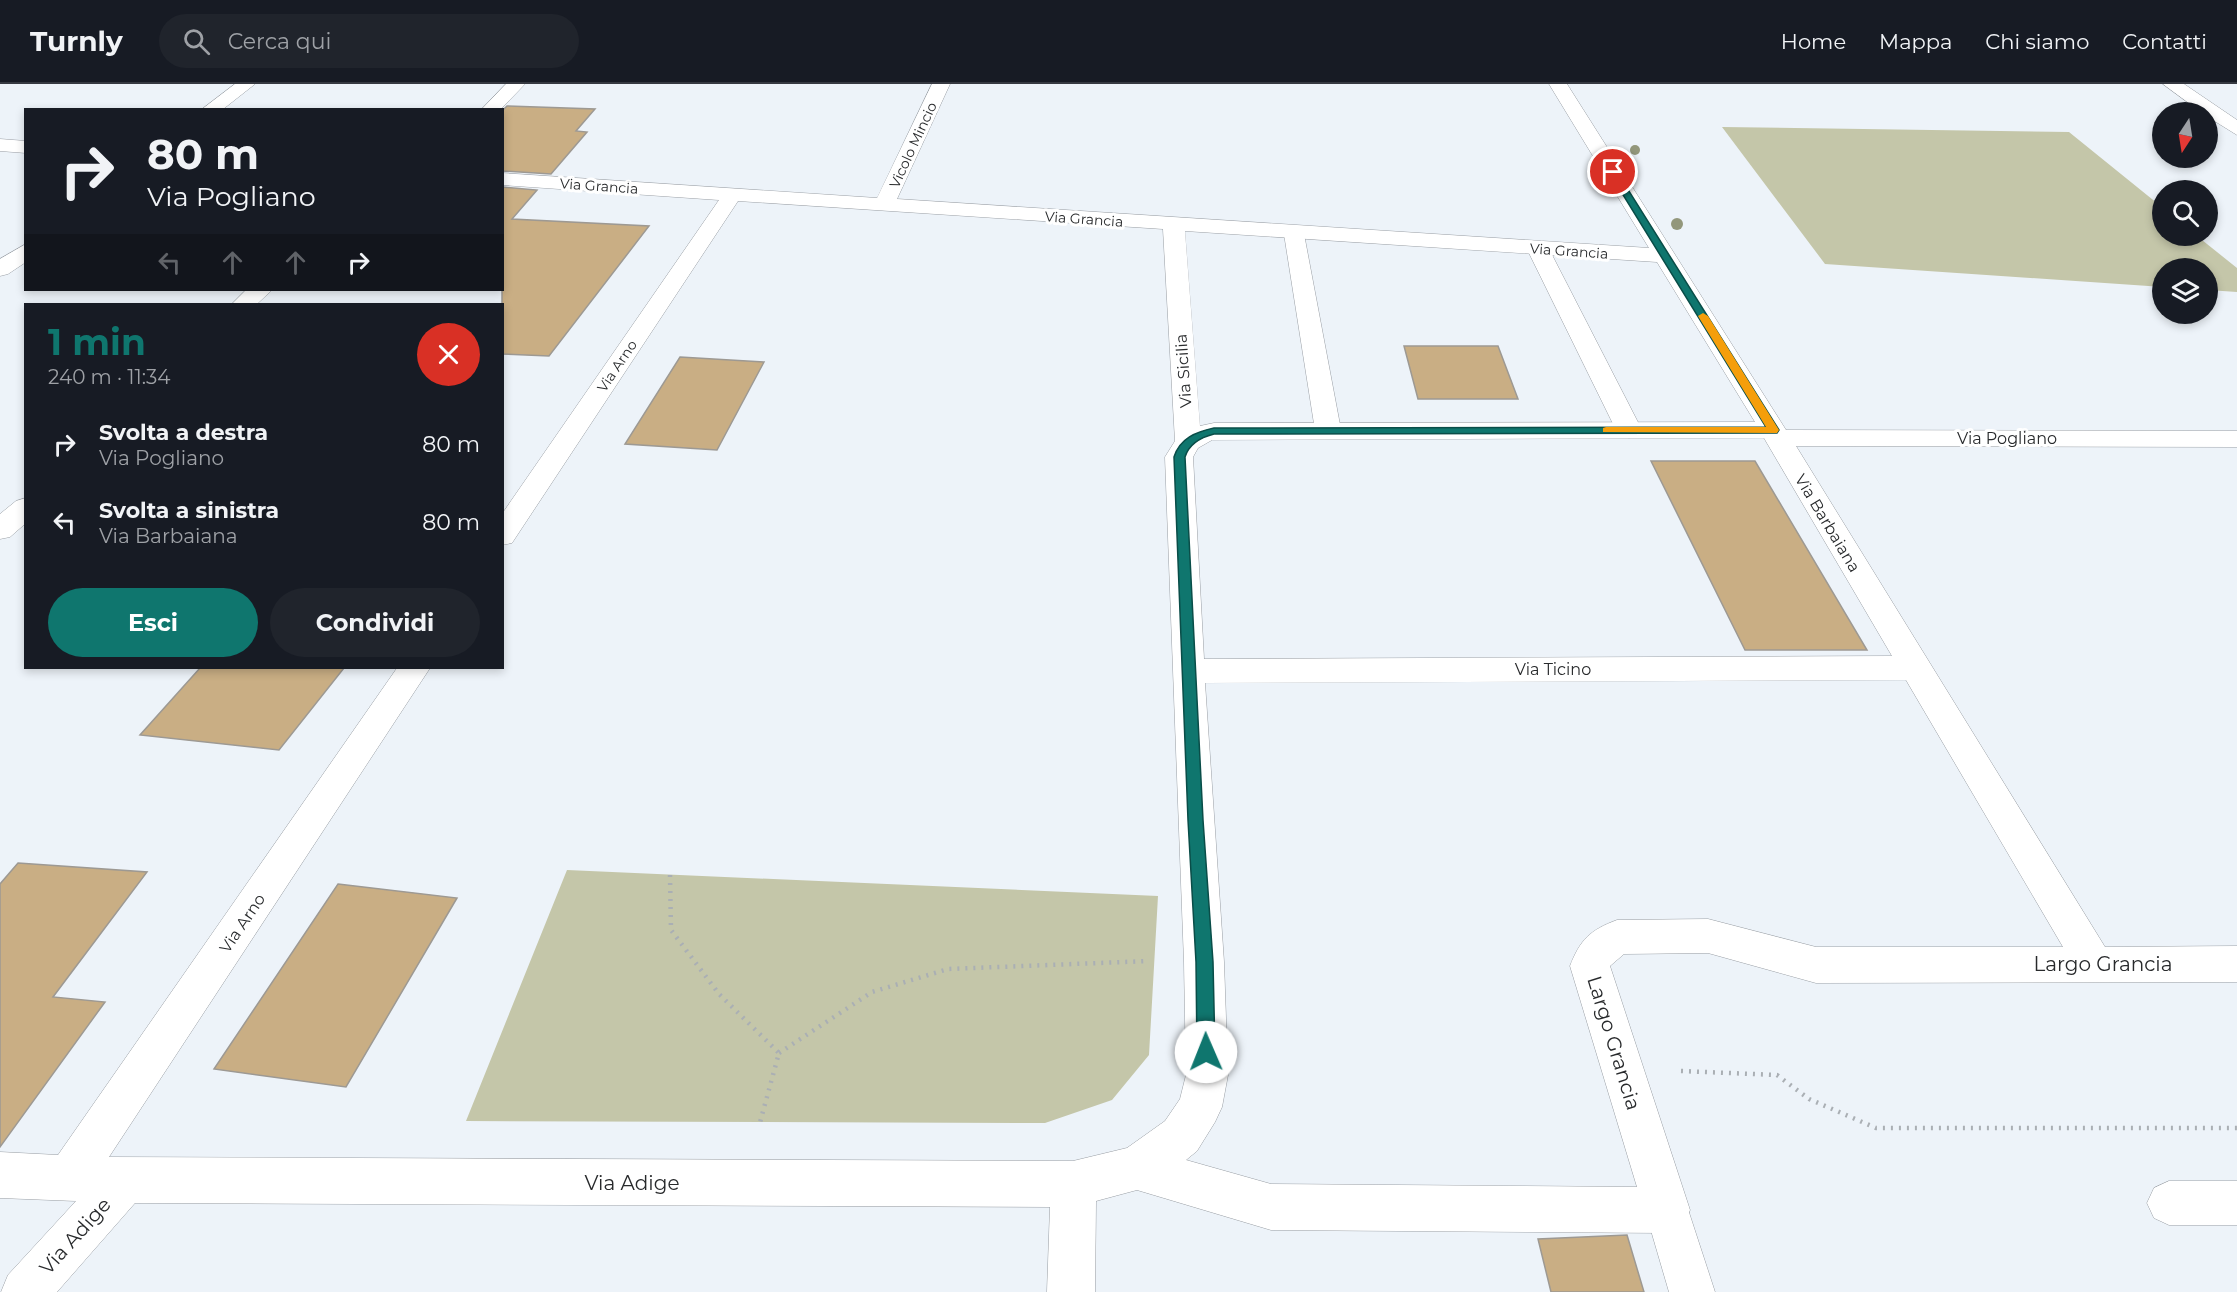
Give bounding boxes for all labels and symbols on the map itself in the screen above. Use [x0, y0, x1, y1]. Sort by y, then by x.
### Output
street label: Vicolo Mincio [885, 99, 941, 191]
north arrow [2152, 102, 2218, 168]
pin [1587, 146, 1638, 197]
street label: Via Grancia [559, 174, 639, 198]
street label: Via Grancia [1044, 207, 1124, 231]
street label: Via Grancia [1529, 239, 1609, 263]
street label: Via Sicilia [1171, 333, 1196, 409]
street label: Via Arno [593, 336, 641, 395]
street label: Via Pogliano [1957, 429, 2057, 448]
street label: Via Barbaiana [1791, 471, 1864, 576]
street label: Via Ticino [1515, 660, 1591, 679]
street label: Via Arno [216, 890, 269, 957]
street label: Largo Grancia [2033, 952, 2173, 976]
street label: Largo Grancia [1582, 973, 1646, 1113]
position arrow [1174, 1020, 1238, 1084]
street label: Via Adige [585, 1171, 680, 1195]
street label: Via Adige [34, 1193, 116, 1279]

